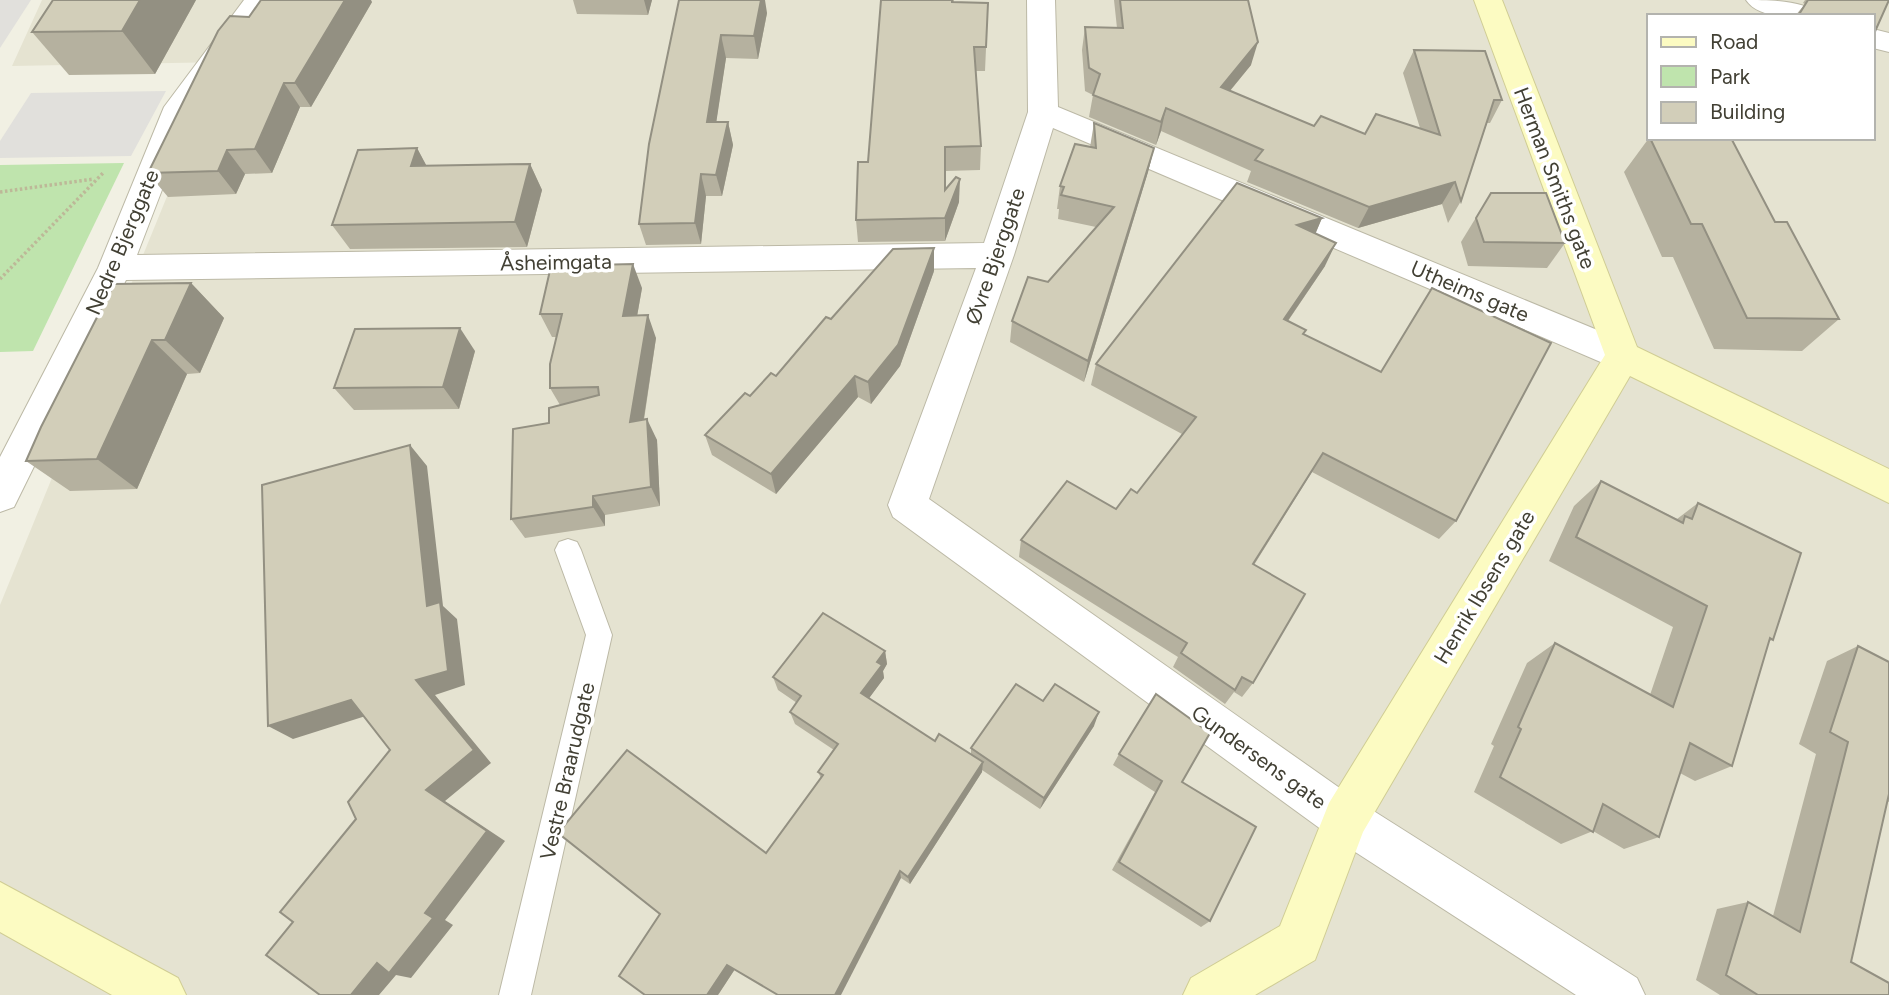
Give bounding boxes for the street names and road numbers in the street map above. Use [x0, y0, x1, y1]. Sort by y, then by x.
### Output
street label: Herman Smiths gate [1509, 84, 1601, 272]
street label: Nedre Bjerggate [80, 166, 164, 318]
street label: Øvre Bjerggate [960, 184, 1030, 328]
street label: Åsheimgata [500, 249, 612, 275]
street label: Utheims gate [1407, 255, 1533, 327]
street label: Henrik Ibsens gate [1428, 506, 1540, 668]
street label: Vestre Braarudgate [534, 680, 600, 862]
street label: Gundersens gate [1187, 700, 1331, 814]

